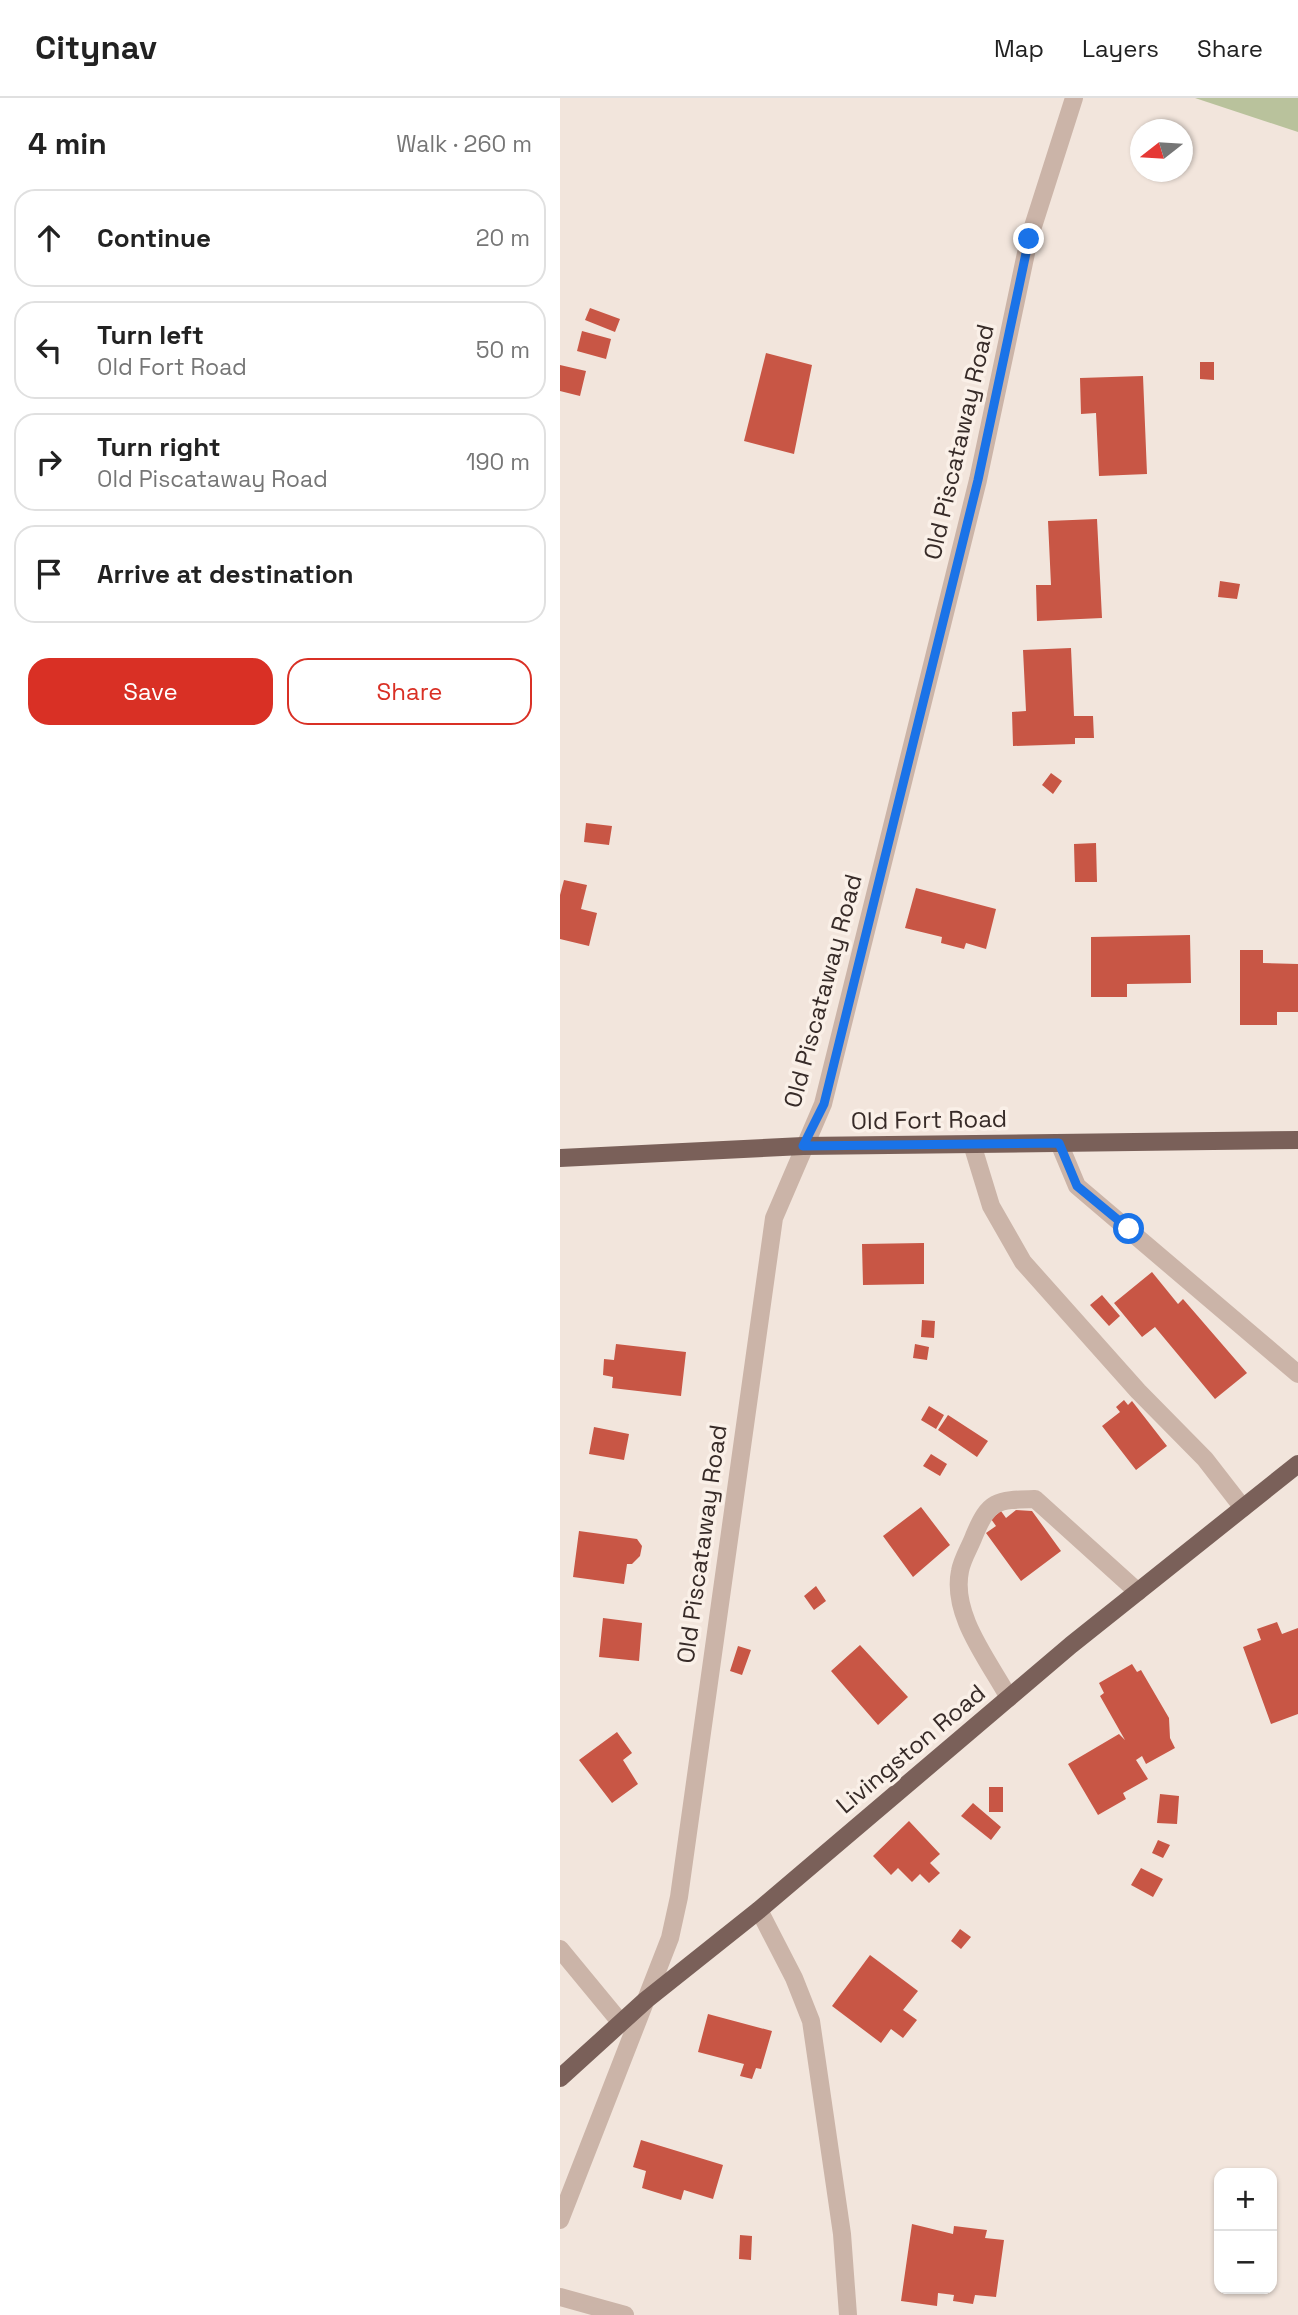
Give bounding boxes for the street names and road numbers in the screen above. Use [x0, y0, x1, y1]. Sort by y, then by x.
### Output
street label: Old Piscataway Road [916, 321, 1001, 563]
street label: Old Piscataway Road [776, 871, 869, 1111]
street label: Old Fort Road [851, 1103, 1007, 1136]
street label: Old Piscataway Road [669, 1423, 734, 1665]
street label: Livingston Road [830, 1677, 992, 1820]

